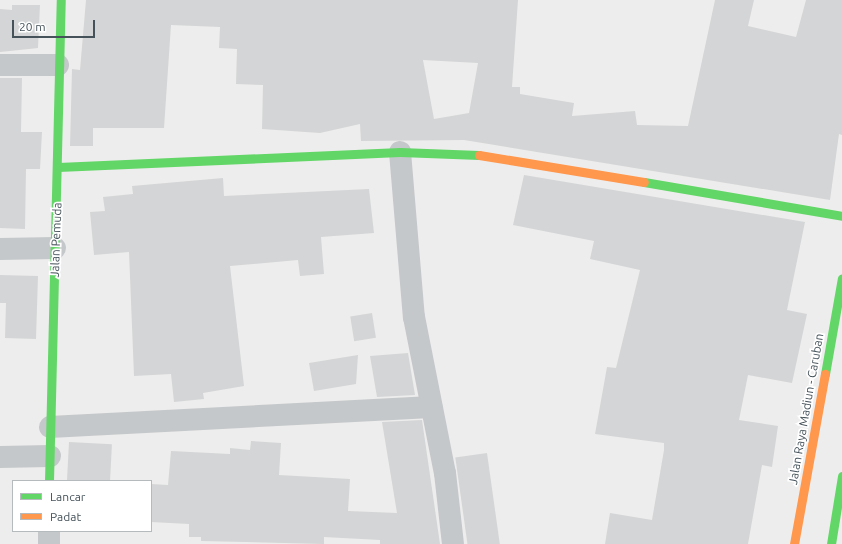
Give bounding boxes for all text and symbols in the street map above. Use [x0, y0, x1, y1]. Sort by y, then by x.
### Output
scale bar [14, 12, 97, 38]
text: 20 m [19, 20, 46, 33]
street label: Jalan Pemuda [47, 202, 65, 278]
street label: Jalan Raya Madiun - Caruban [786, 332, 826, 486]
legend [12, 480, 152, 532]
text: Lancar [50, 490, 85, 503]
text: Padat [50, 510, 81, 523]

